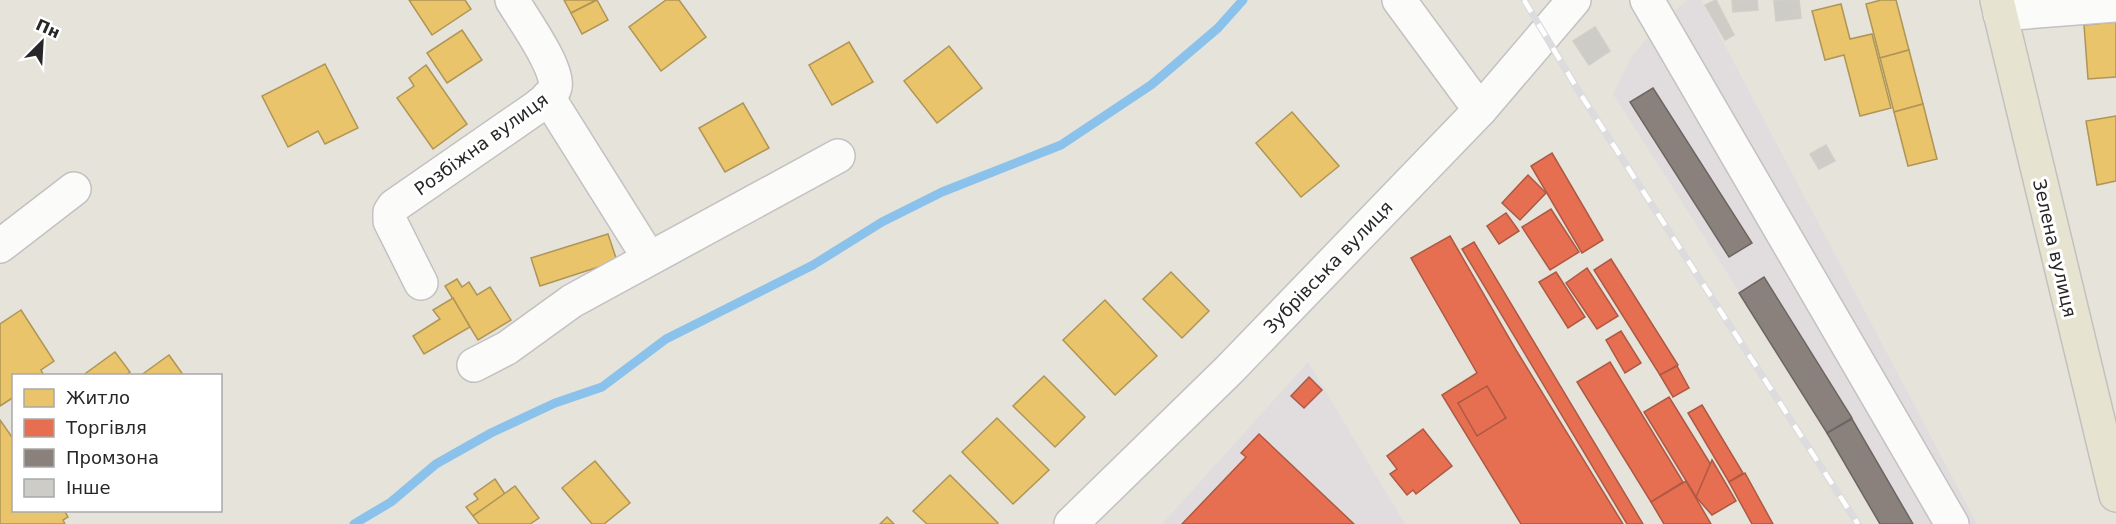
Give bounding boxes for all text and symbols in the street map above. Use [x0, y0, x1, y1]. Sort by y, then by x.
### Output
north arrow [12, 12, 72, 72]
text: Пн [33, 15, 63, 42]
street label: Розбіжна вулиця [410, 89, 552, 199]
street label: Зелена вулиця [2029, 177, 2081, 319]
street label: Зубрівська вулиця [1259, 196, 1397, 338]
legend [12, 374, 222, 512]
text: Житло [66, 387, 130, 408]
text: Торгівля [65, 417, 147, 438]
text: Промзона [66, 447, 159, 468]
text: Інше [66, 477, 111, 498]

